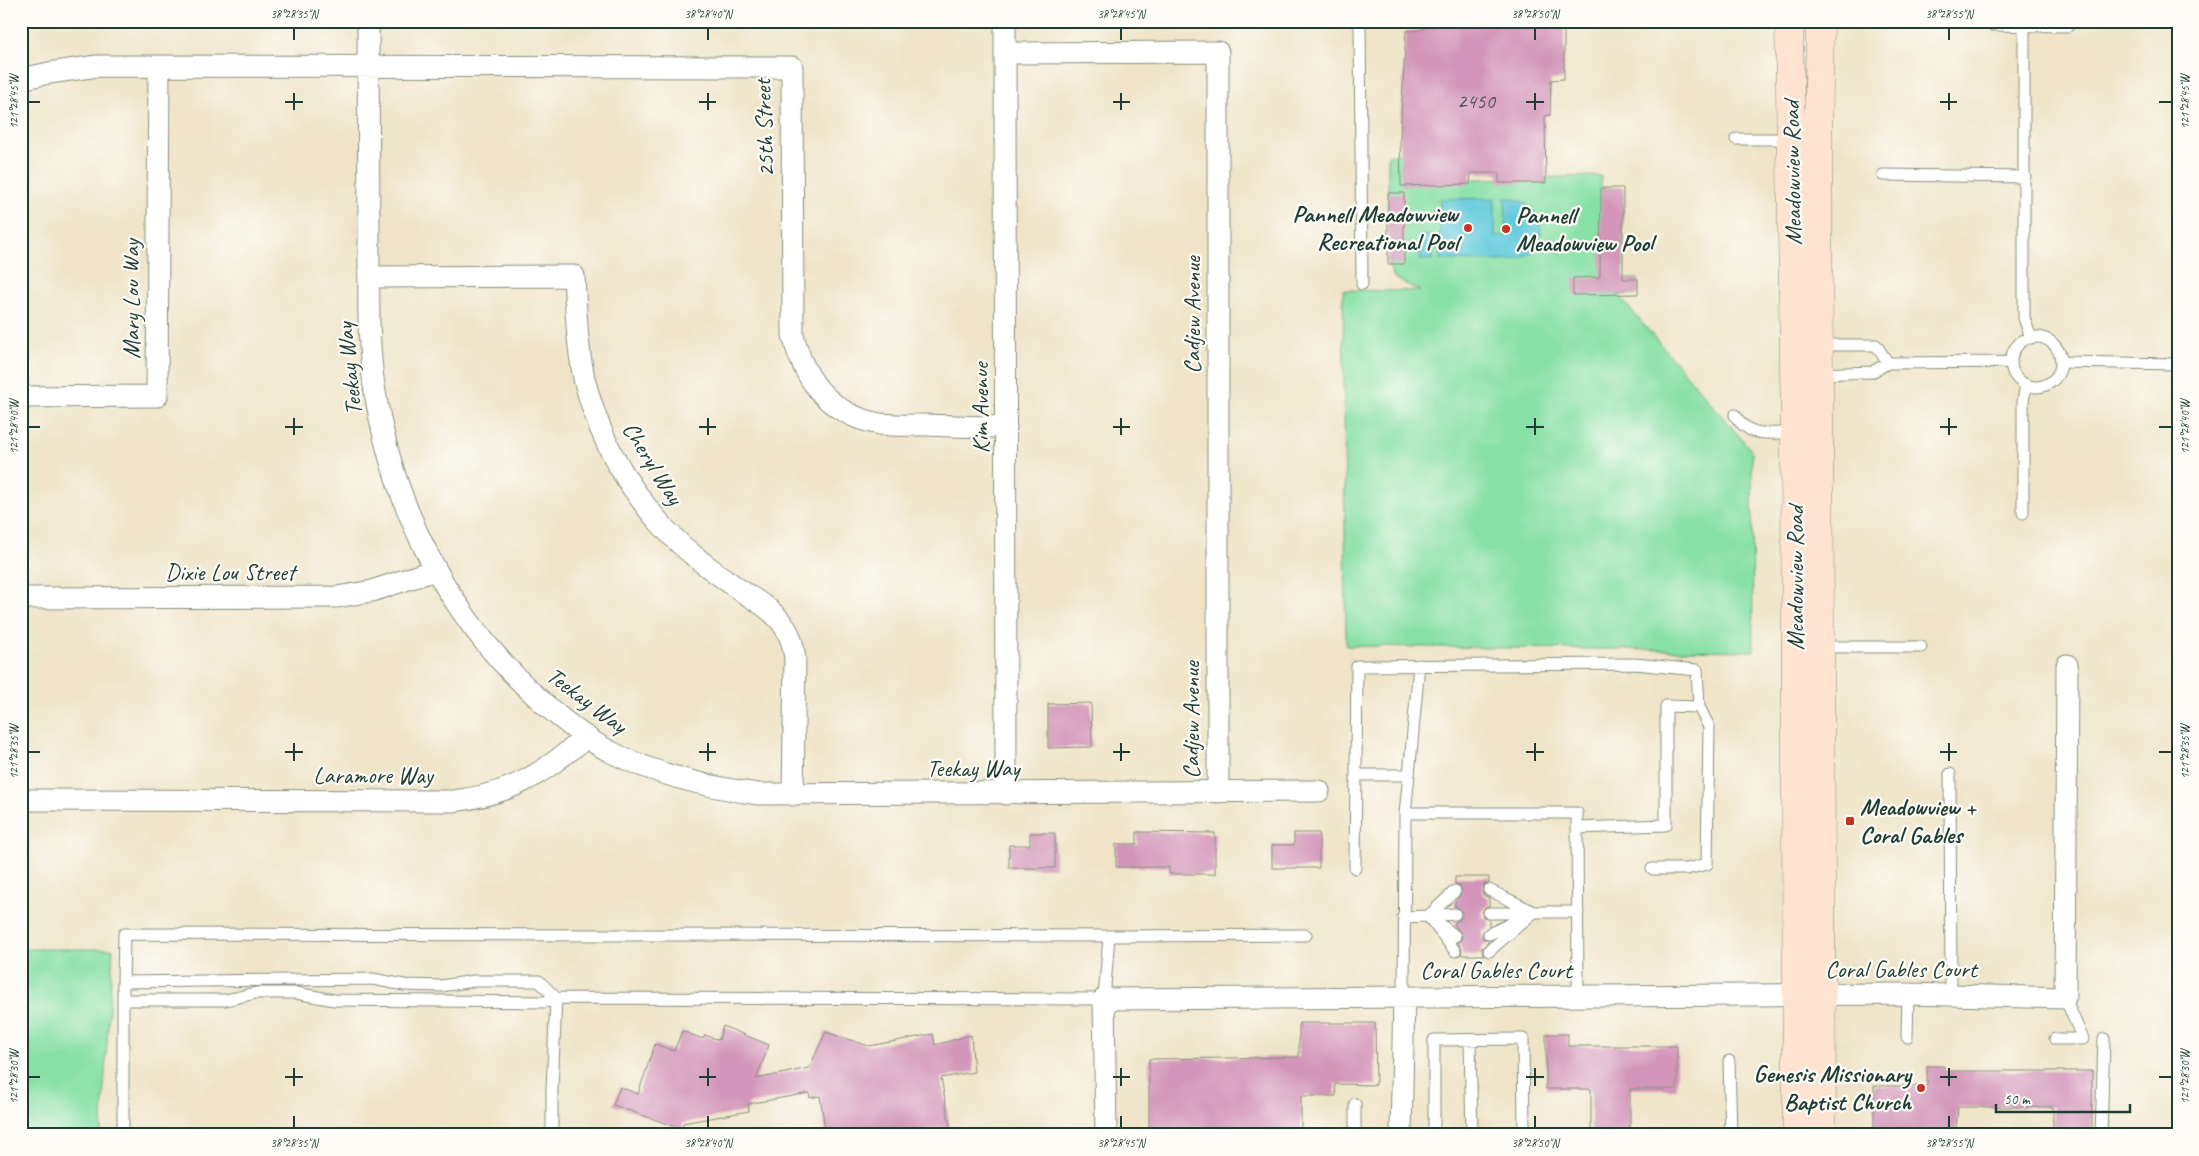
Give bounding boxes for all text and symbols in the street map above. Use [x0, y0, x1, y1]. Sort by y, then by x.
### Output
text: 38°28'35"N [270, 6, 319, 22]
text: 38°28'40"N [684, 6, 733, 22]
text: 38°28'45"N [1097, 6, 1146, 22]
text: 38°28'50"N [1511, 6, 1560, 22]
text: 38°28'55"N [1925, 6, 1974, 22]
text: 121°28'45"W [6, 73, 22, 129]
text: 121°28'45"W [2177, 73, 2193, 129]
street label: 25th Street [747, 76, 781, 178]
house number: 2450 [1457, 88, 1496, 114]
street label: Meadowview Road [1776, 97, 1808, 246]
place label: Pannell Meadowview Recreational Pool [1293, 199, 1463, 257]
place label: Pannell Meadowview Pool [1516, 200, 1658, 258]
marker: Pannell Meadowview Recreational Pool [1462, 222, 1474, 234]
marker: Pannell Meadowview Pool [1500, 223, 1512, 235]
street label: Mary Lou Way [116, 238, 146, 359]
street label: Cadjew Avenue [1177, 254, 1207, 374]
street label: Teekay Way [329, 319, 369, 417]
street label: Kim Avenue [965, 360, 995, 454]
text: 121°28'40"W [6, 398, 22, 454]
text: 121°28'40"W [2177, 398, 2193, 454]
street label: Cheryl Way [616, 416, 691, 512]
street label: Meadowview Road [1780, 502, 1810, 650]
street label: Dixie Lou Street [165, 557, 298, 587]
street label: Cadjew Avenue [1176, 659, 1206, 779]
street label: Teekay Way [541, 660, 635, 741]
text: 121°28'35"W [6, 723, 22, 779]
text: 121°28'35"W [2177, 723, 2193, 779]
street label: Teekay Way [927, 753, 1021, 783]
street label: Laramore Way [313, 760, 435, 790]
place label: Meadowview + Coral Gables [1860, 792, 1977, 850]
marker: Meadowview + Coral Gables [1844, 815, 1856, 827]
street label: Coral Gables Court [1825, 954, 1979, 984]
street label: Coral Gables Court [1420, 955, 1574, 985]
text: 121°28'30"W [6, 1048, 22, 1104]
text: 121°28'30"W [2177, 1048, 2193, 1104]
place label: Genesis Missionary Baptist Church [1754, 1059, 1913, 1117]
scale bar [1996, 1081, 2130, 1113]
marker: Genesis Missionary Baptist Church [1915, 1082, 1927, 1094]
text: 50 m [2004, 1090, 2031, 1109]
text: 38°28'35"N [270, 1135, 319, 1151]
text: 38°28'40"N [684, 1135, 733, 1151]
text: 38°28'45"N [1097, 1135, 1146, 1151]
text: 38°28'50"N [1511, 1135, 1560, 1151]
text: 38°28'55"N [1925, 1135, 1974, 1151]

